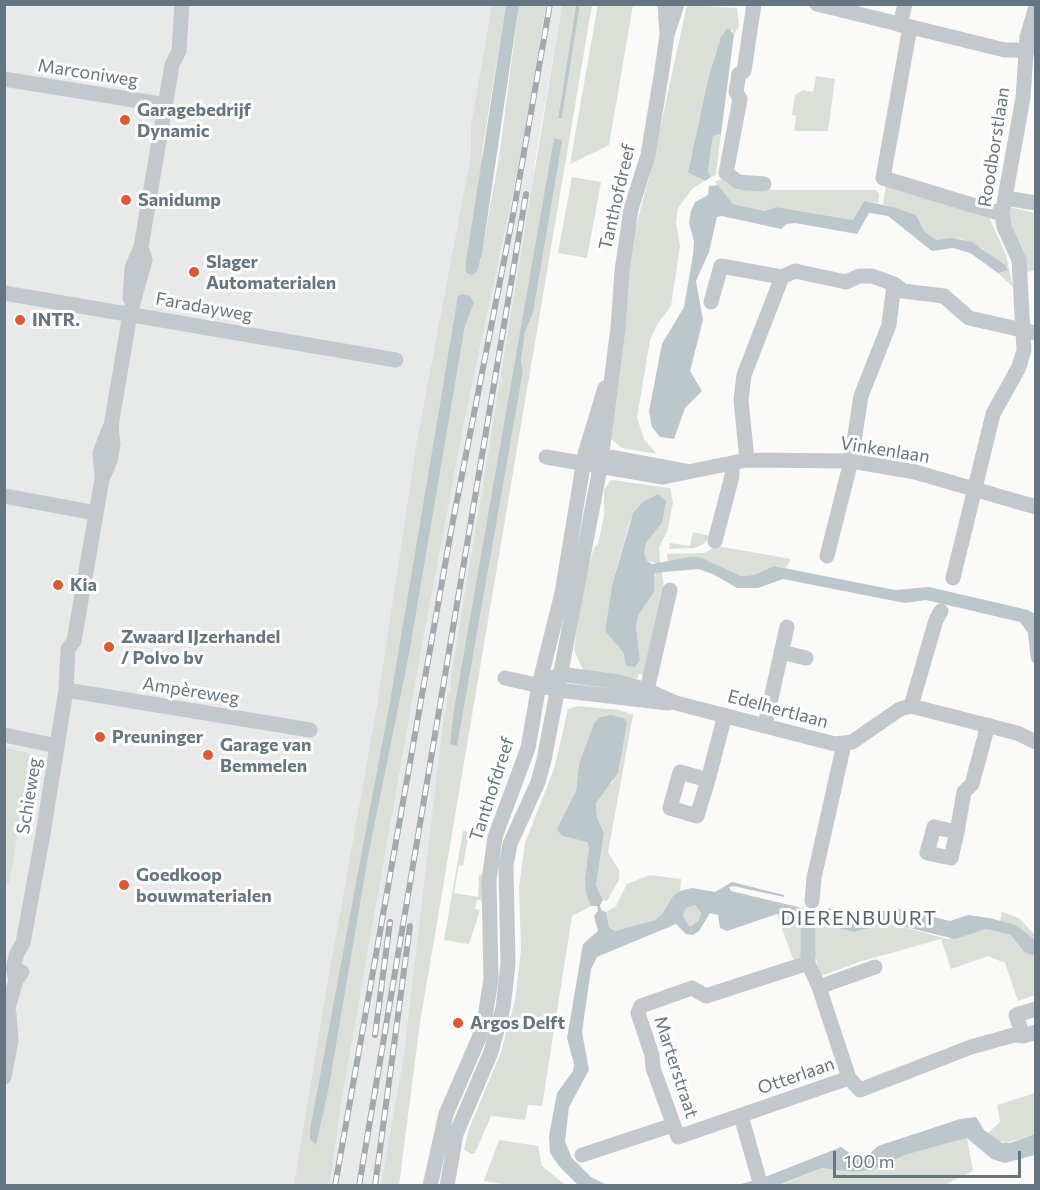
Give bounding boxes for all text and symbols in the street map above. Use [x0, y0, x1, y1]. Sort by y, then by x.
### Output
street label: Marconiweg [36, 54, 140, 92]
street label: Roodborstlaan [974, 86, 1014, 208]
place label: Garagebedrijf Dynamic [137, 99, 251, 142]
marker: Garagebedrijf Dynamic [118, 113, 132, 127]
street label: Tanthofdreef [594, 142, 640, 252]
place label: Sanidump [138, 189, 221, 211]
marker: Sanidump [119, 193, 133, 207]
place label: Slager Automaterialen [206, 251, 336, 294]
marker: Slager Automaterialen [187, 265, 201, 279]
street label: Faradayweg [154, 288, 254, 326]
place label: INTR. [32, 309, 80, 331]
marker: INTR. [13, 313, 27, 327]
street label: Vinkenlaan [839, 432, 931, 468]
place label: Kia [70, 574, 97, 596]
marker: Kia [51, 578, 65, 592]
place label: Zwaard IJzerhandel / Polvo bv [121, 626, 280, 668]
marker: Zwaard IJzerhandel / Polvo bv [102, 640, 116, 654]
street label: Ampèreweg [141, 673, 241, 709]
street label: Edelhertlaan [725, 685, 831, 733]
place label: Preuninger [112, 726, 203, 748]
marker: Preuninger [93, 730, 107, 744]
place label: Garage van Bemmelen [220, 734, 311, 777]
street label: Tanthofdreef [465, 734, 519, 844]
marker: Garage van Bemmelen [201, 748, 215, 762]
street label: Schieweg [12, 756, 46, 836]
place label: Goedkoop bouwmaterialen [136, 864, 272, 906]
marker: Goedkoop bouwmaterialen [117, 878, 131, 892]
district label: DIERENBUURT [781, 906, 937, 930]
place label: Argos Delft [470, 1012, 565, 1034]
street label: Marterstraat [649, 1013, 703, 1121]
marker: Argos Delft [451, 1016, 465, 1030]
street label: Otterlaan [755, 1053, 837, 1099]
scale bar [836, 1139, 1024, 1177]
text: 100 m [844, 1150, 894, 1172]

